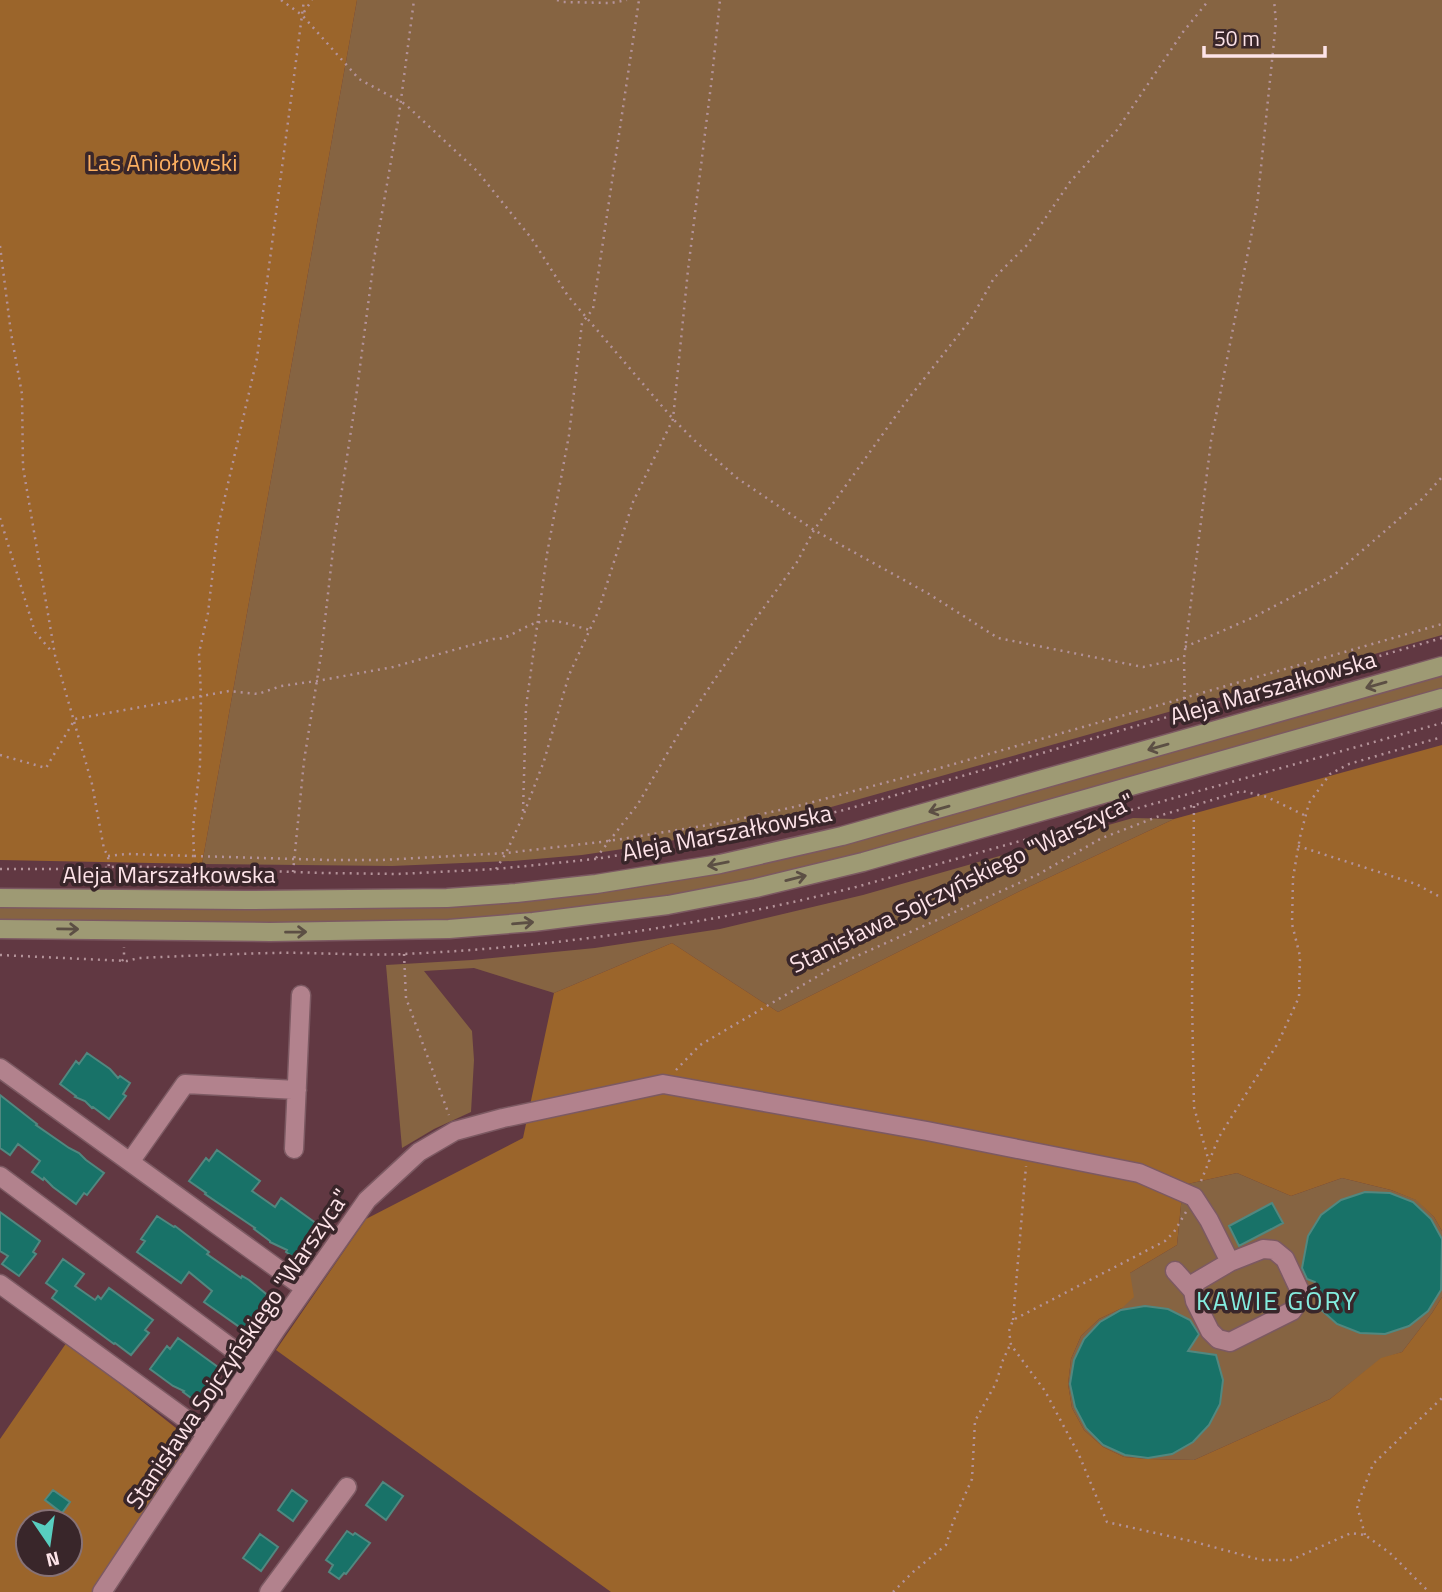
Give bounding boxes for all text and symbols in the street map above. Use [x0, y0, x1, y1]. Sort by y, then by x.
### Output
scale bar [1204, 14, 1325, 58]
text: 50 m [1214, 22, 1260, 54]
park label: Las Aniołowski [86, 144, 238, 180]
street label: Aleja Marszałkowska [1165, 640, 1380, 734]
one-way arrow [1366, 679, 1388, 692]
one-way arrow [1147, 741, 1169, 754]
street label: Stanisława Sojczyńskiego "Warszyca" [783, 783, 1140, 981]
street label: Aleja Marszałkowska [619, 794, 835, 870]
one-way arrow [928, 803, 950, 816]
street label: Aleja Marszałkowska [62, 856, 276, 892]
one-way arrow [707, 857, 730, 871]
one-way arrow [784, 871, 806, 884]
one-way arrow [511, 916, 534, 929]
one-way arrow [56, 922, 79, 936]
one-way arrow [284, 925, 307, 938]
street label: Stanisława Sojczyńskiego "Warszyca" [116, 1181, 358, 1516]
district label: KAWIE GÓRY [1196, 1281, 1358, 1320]
north arrow [14, 1508, 84, 1578]
text: N [43, 1544, 63, 1576]

